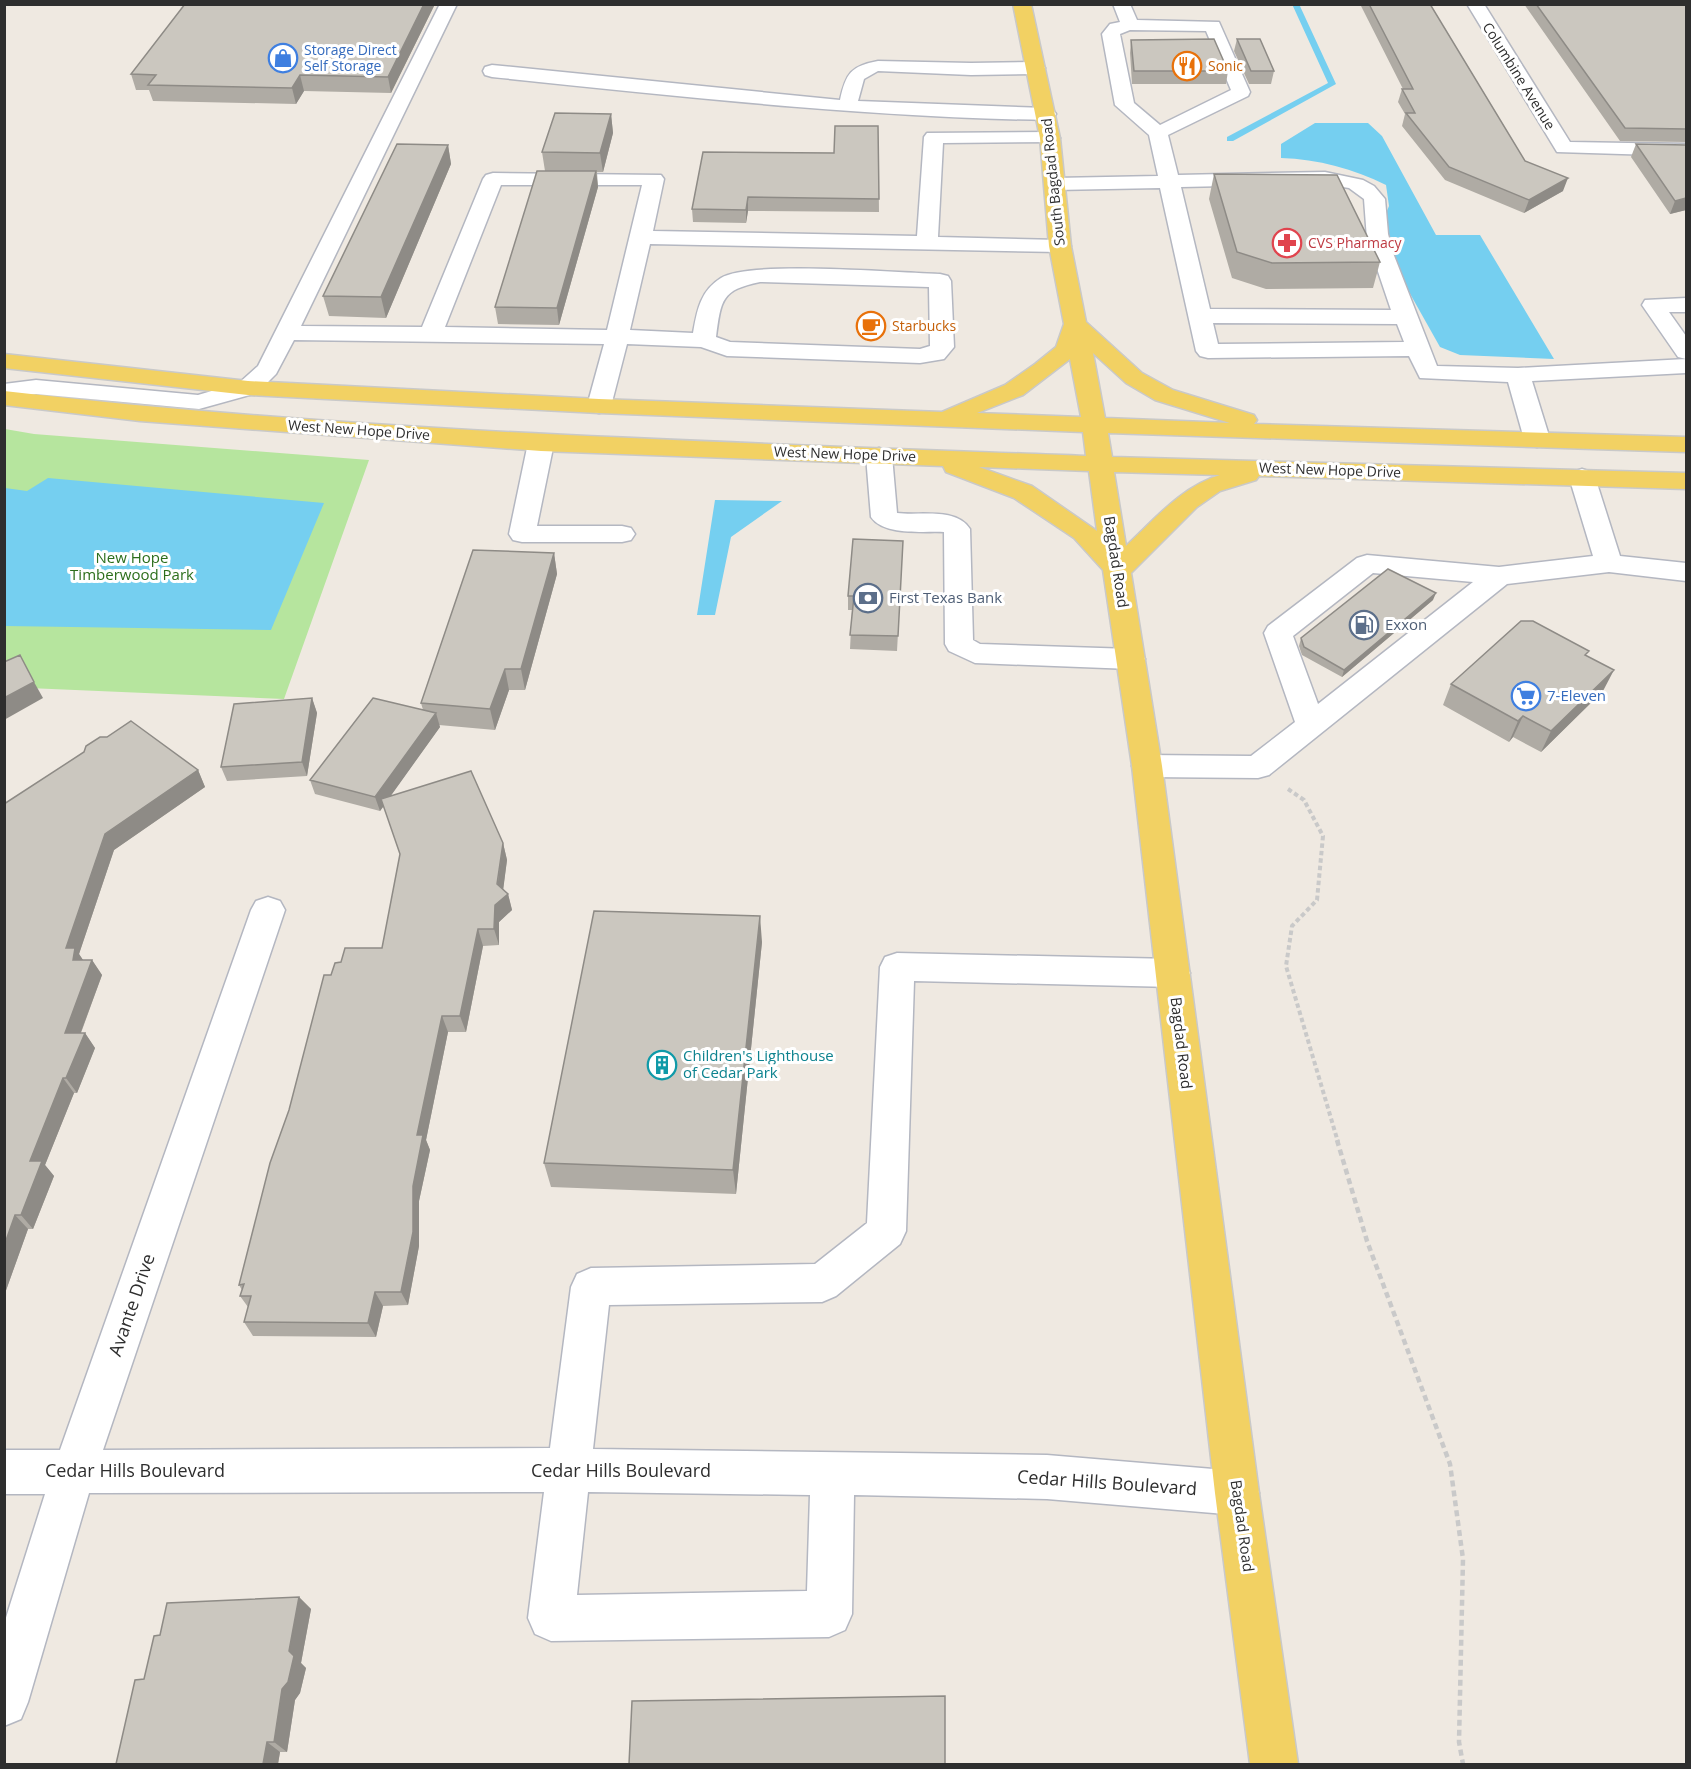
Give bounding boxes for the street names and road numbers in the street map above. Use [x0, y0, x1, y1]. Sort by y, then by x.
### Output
street label: Columbine Avenue [1479, 18, 1560, 133]
street label: South Bagdad Road [1036, 117, 1069, 247]
street label: West New Hope Drive [288, 415, 431, 444]
street label: West New Hope Drive [774, 442, 916, 465]
street label: West New Hope Drive [1259, 458, 1401, 481]
street label: Bagdad Road [1100, 515, 1134, 609]
street label: Bagdad Road [1166, 996, 1198, 1090]
street label: Avante Drive [102, 1250, 160, 1359]
street label: Cedar Hills Boulevard [45, 1458, 225, 1482]
street label: Cedar Hills Boulevard [531, 1458, 711, 1482]
street label: Cedar Hills Boulevard [1016, 1464, 1198, 1500]
street label: Bagdad Road [1227, 1479, 1259, 1573]

